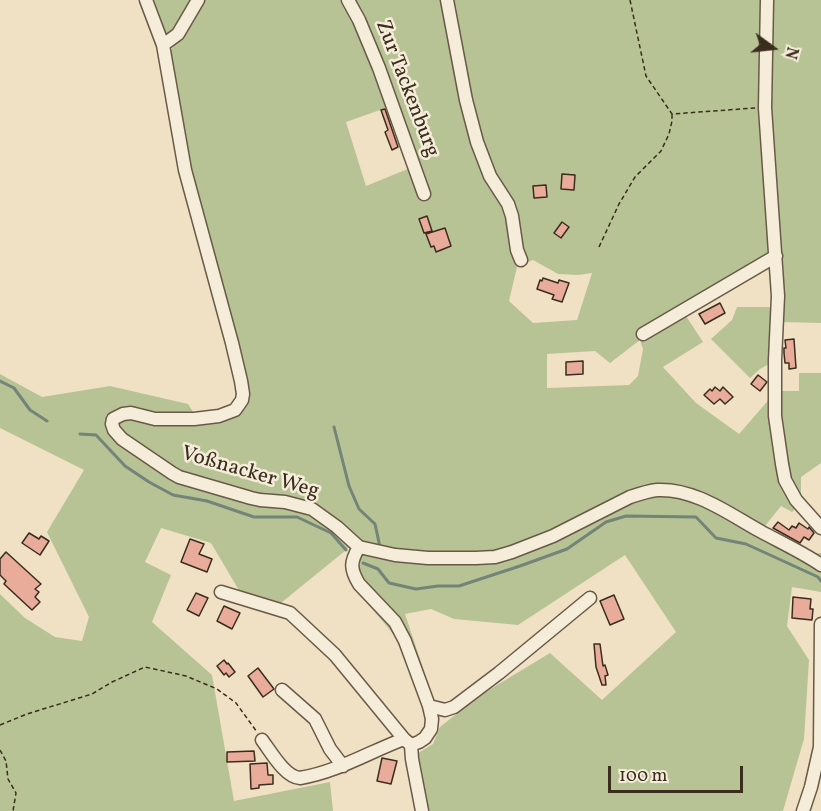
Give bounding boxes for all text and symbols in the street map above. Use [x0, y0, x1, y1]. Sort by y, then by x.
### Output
street label: Zur Tackenburg [368, 17, 444, 161]
north arrow [743, 18, 803, 78]
text: N [778, 44, 803, 61]
street label: Voßnacker Weg [178, 442, 322, 506]
scale bar [611, 754, 746, 792]
text: 100 m [619, 764, 668, 789]

